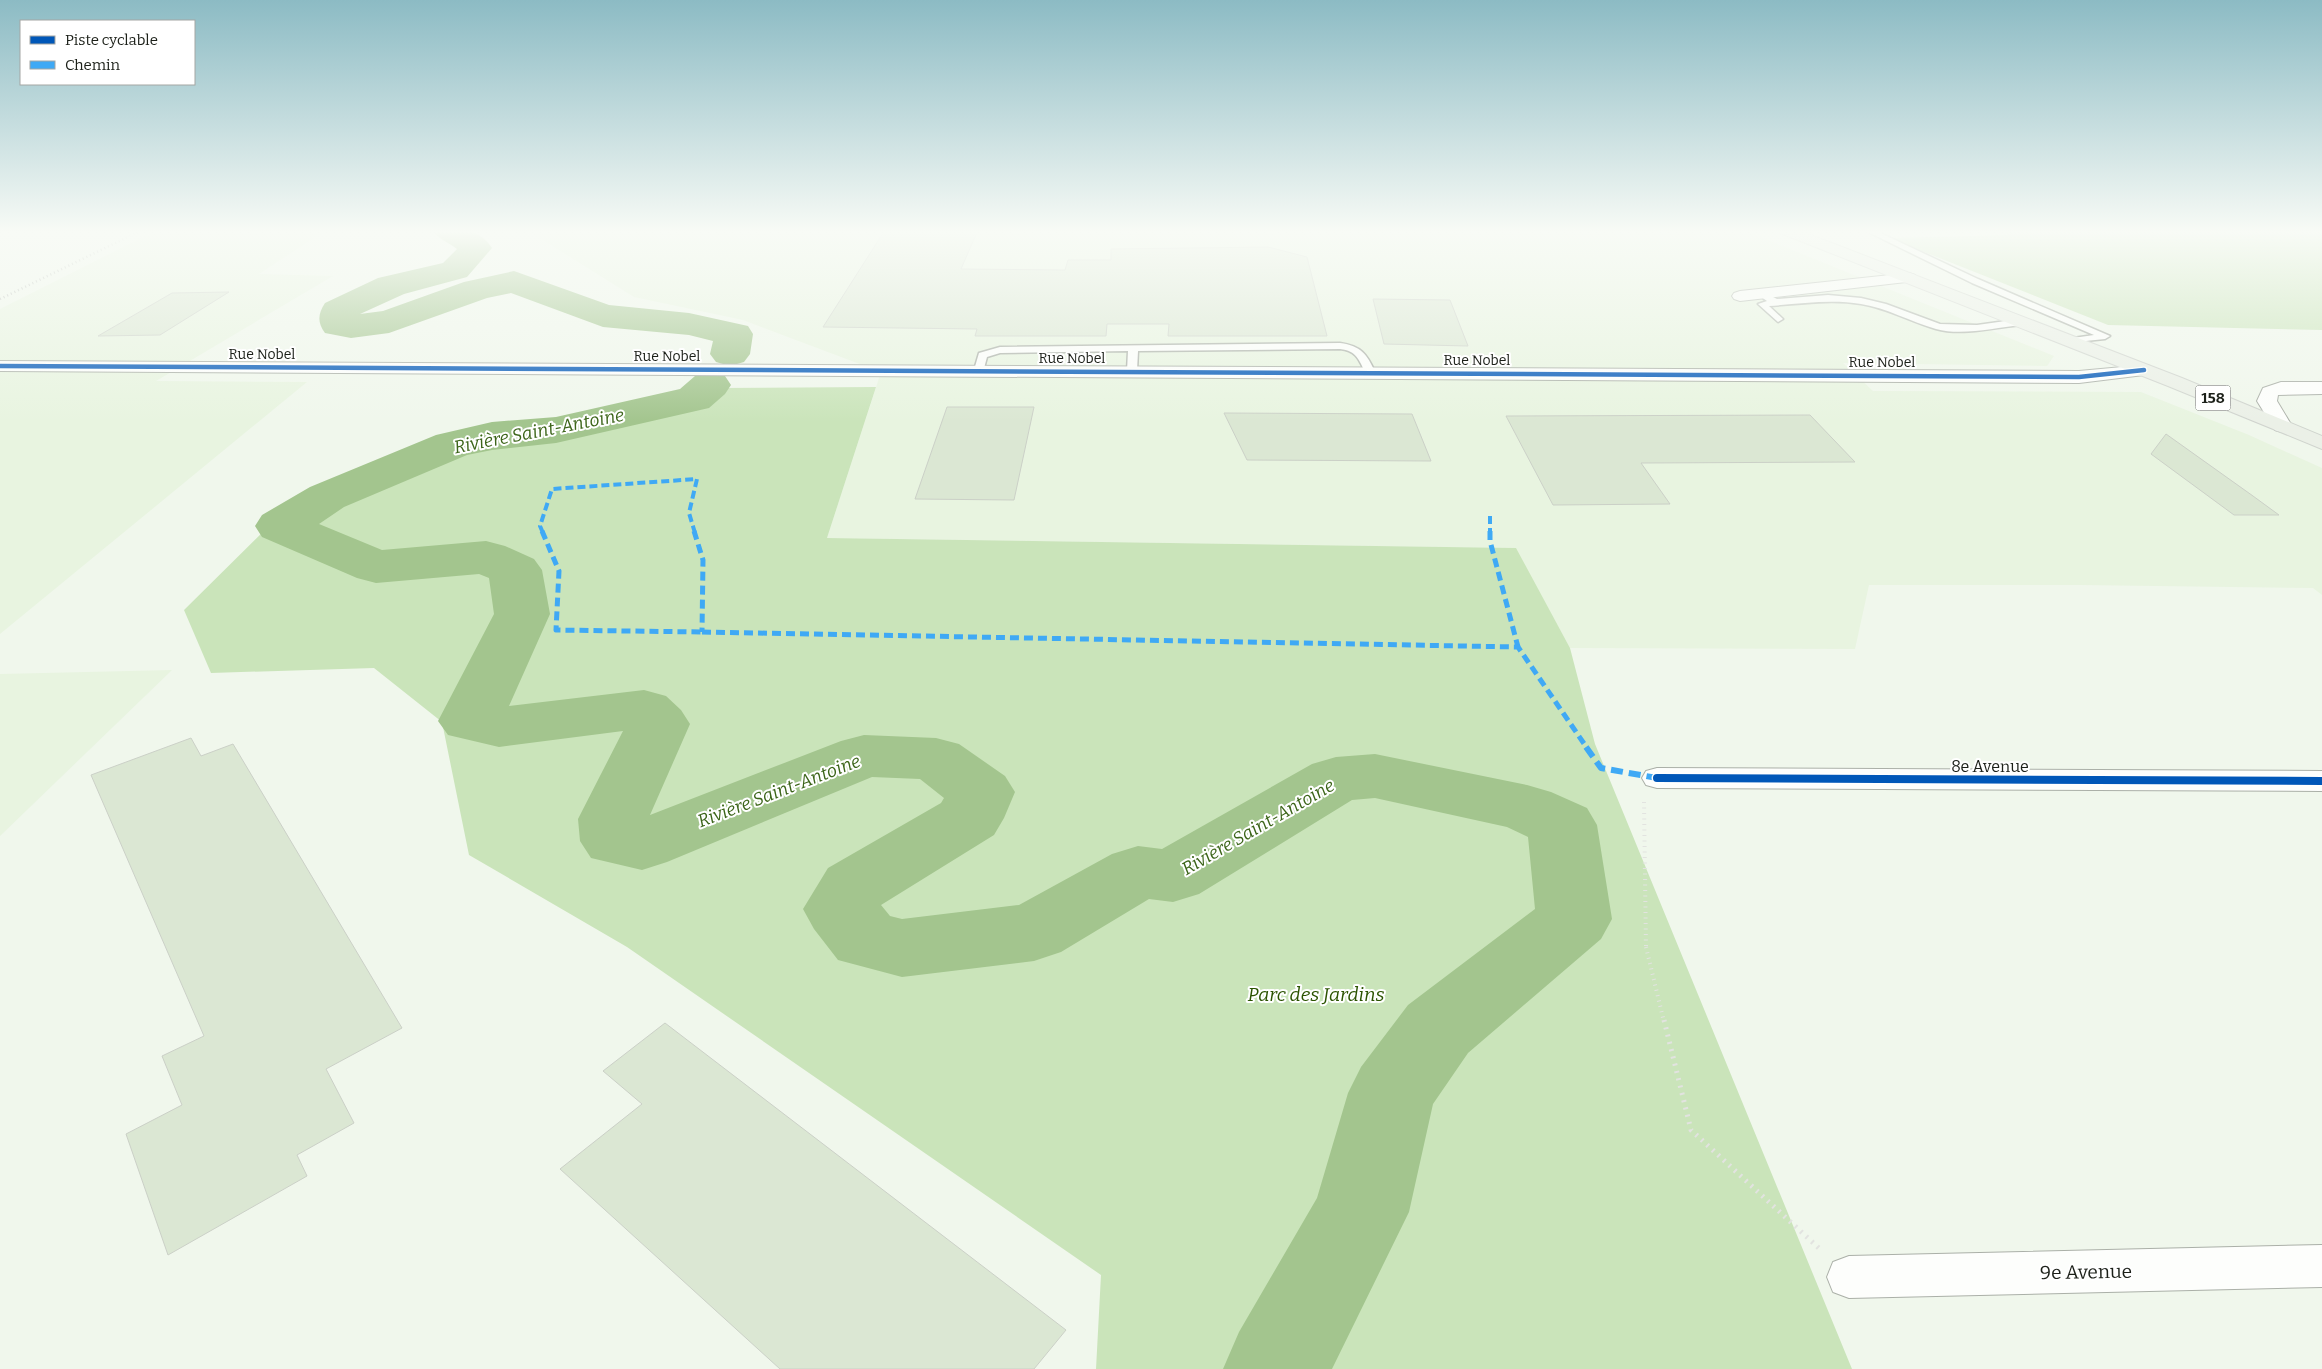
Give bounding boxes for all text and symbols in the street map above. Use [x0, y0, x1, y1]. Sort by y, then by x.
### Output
legend [20, 20, 195, 85]
text: Piste cyclable [65, 31, 158, 49]
text: Chemin [65, 56, 121, 74]
street label: Rue Nobel [229, 346, 295, 363]
street label: Rue Nobel [634, 348, 700, 365]
street label: Rue Nobel [1039, 350, 1105, 367]
street label: Rue Nobel [1444, 352, 1510, 369]
street label: Rue Nobel [1849, 354, 1915, 371]
road number: 158 [2196, 386, 2230, 410]
water label: Rivière Saint-Antoine [452, 404, 626, 458]
water label: Rivière Saint-Antoine [694, 750, 864, 832]
street label: 8e Avenue [1951, 757, 2029, 776]
water label: Rivière Saint-Antoine [1178, 774, 1338, 880]
park label: Parc des Jardins [1247, 983, 1385, 1006]
street label: 9e Avenue [2040, 1260, 2132, 1284]

